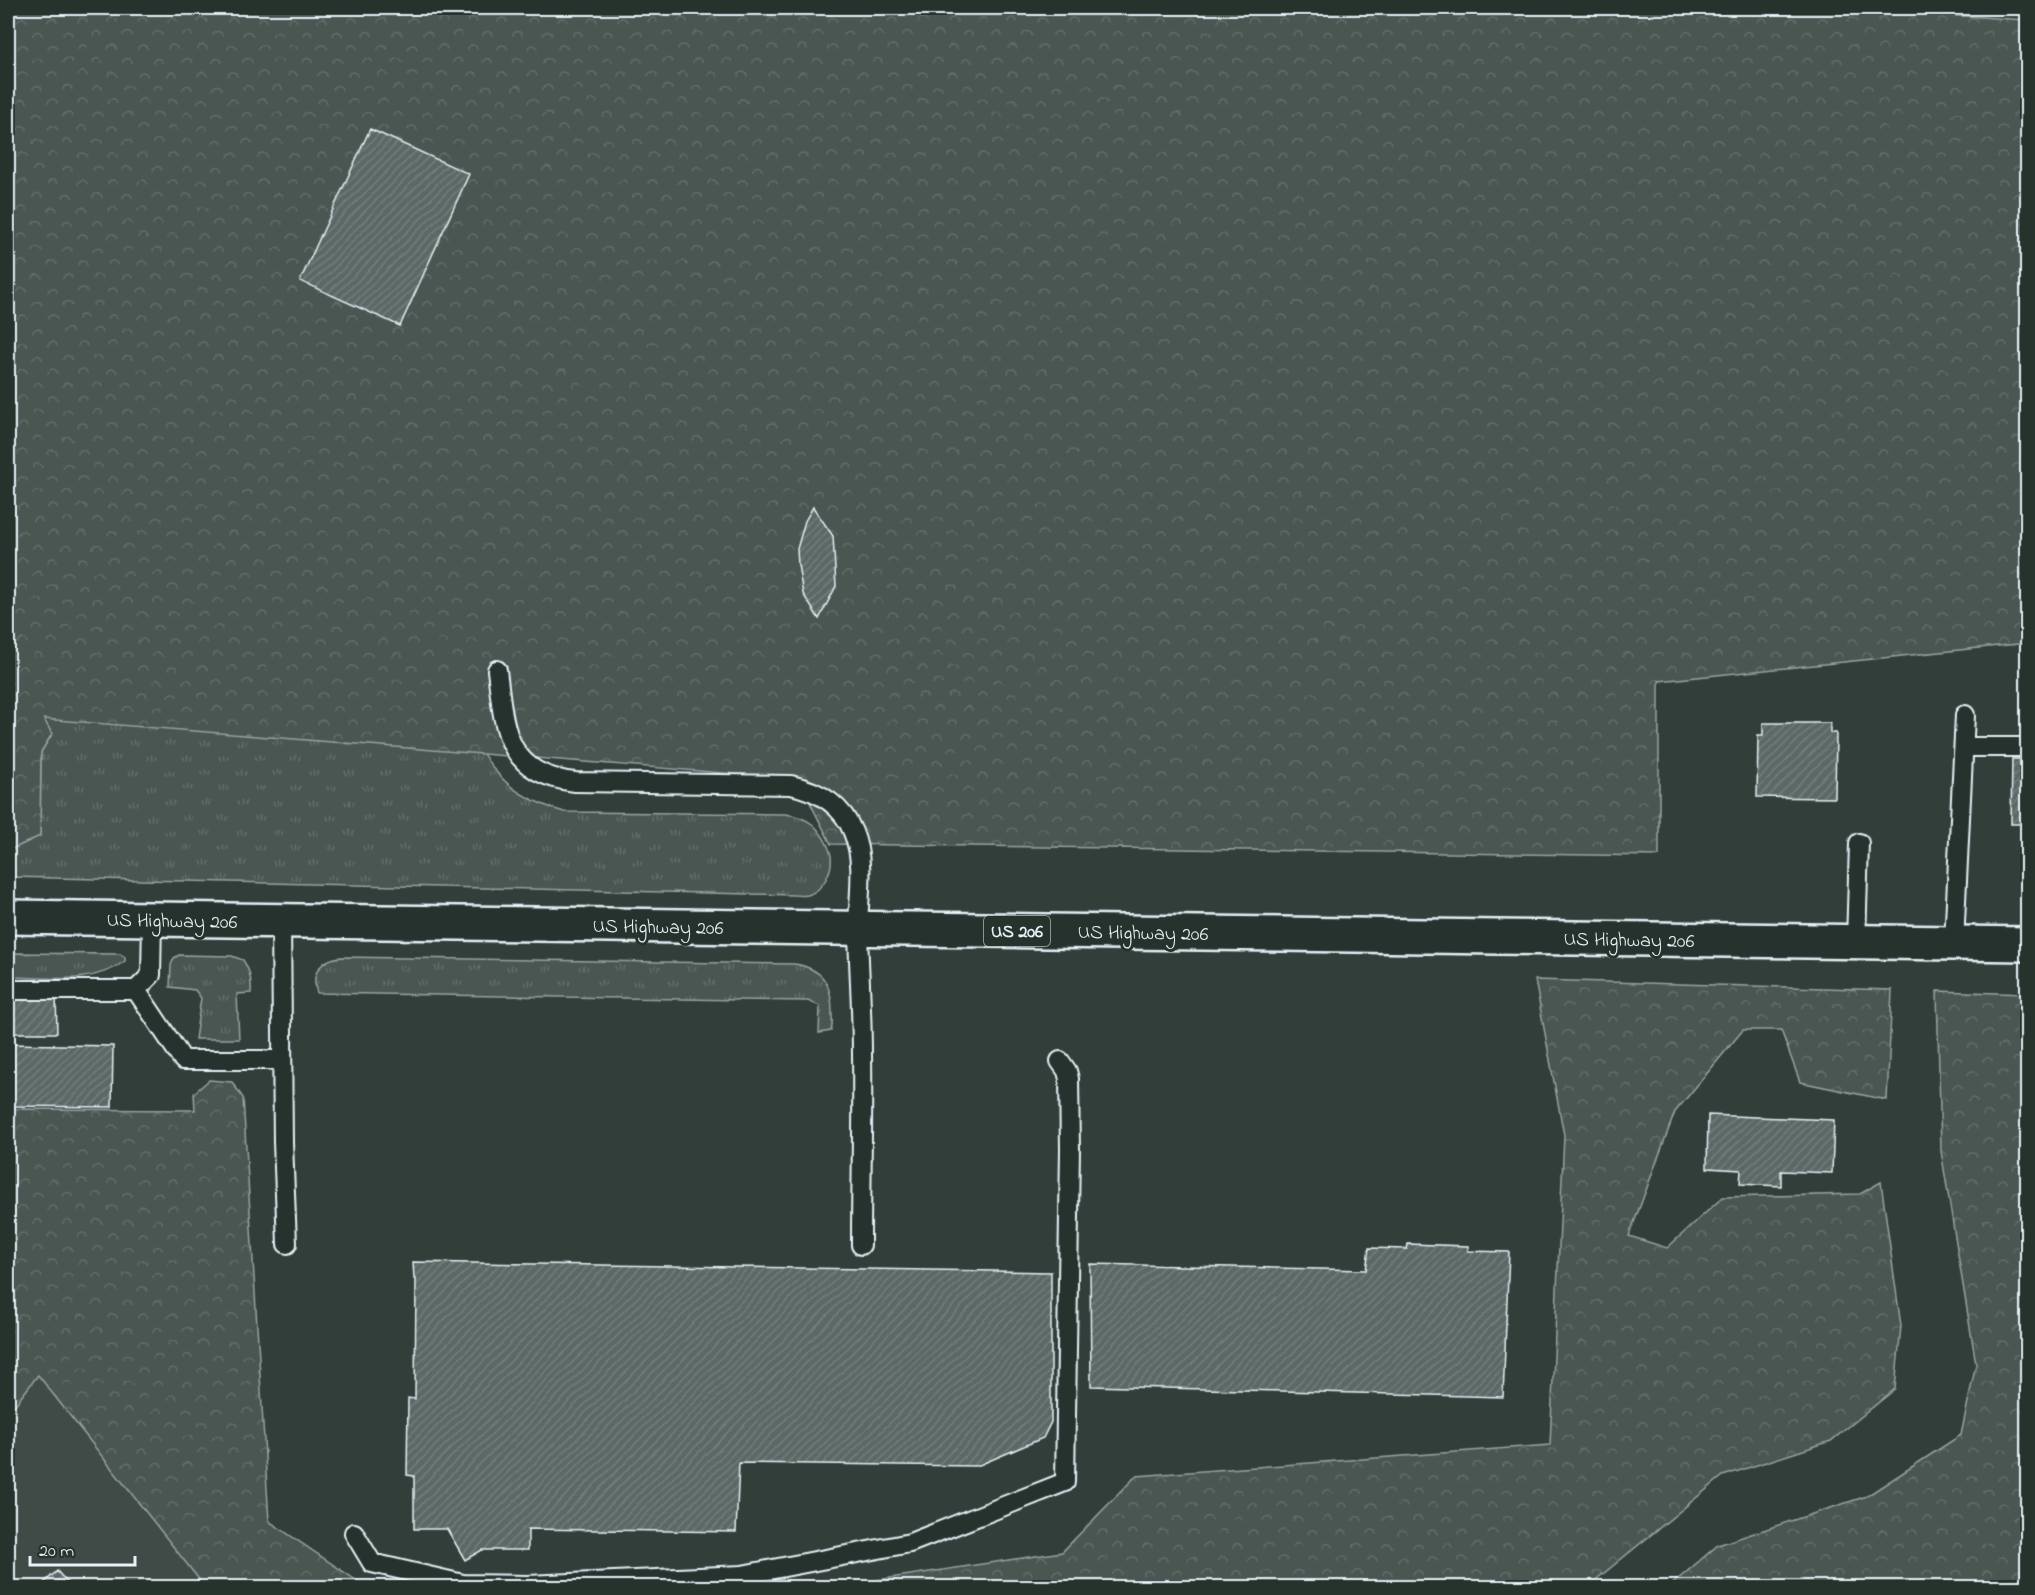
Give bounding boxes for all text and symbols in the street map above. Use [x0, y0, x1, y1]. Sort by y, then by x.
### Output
street label: US Highway 206 [106, 907, 238, 939]
street label: US Highway 206 [592, 913, 724, 945]
road number: US 206 [984, 916, 1050, 946]
street label: US Highway 206 [1077, 919, 1209, 951]
street label: US Highway 206 [1563, 926, 1695, 958]
scale bar [30, 1529, 135, 1567]
text: 20 m [39, 1539, 74, 1565]

